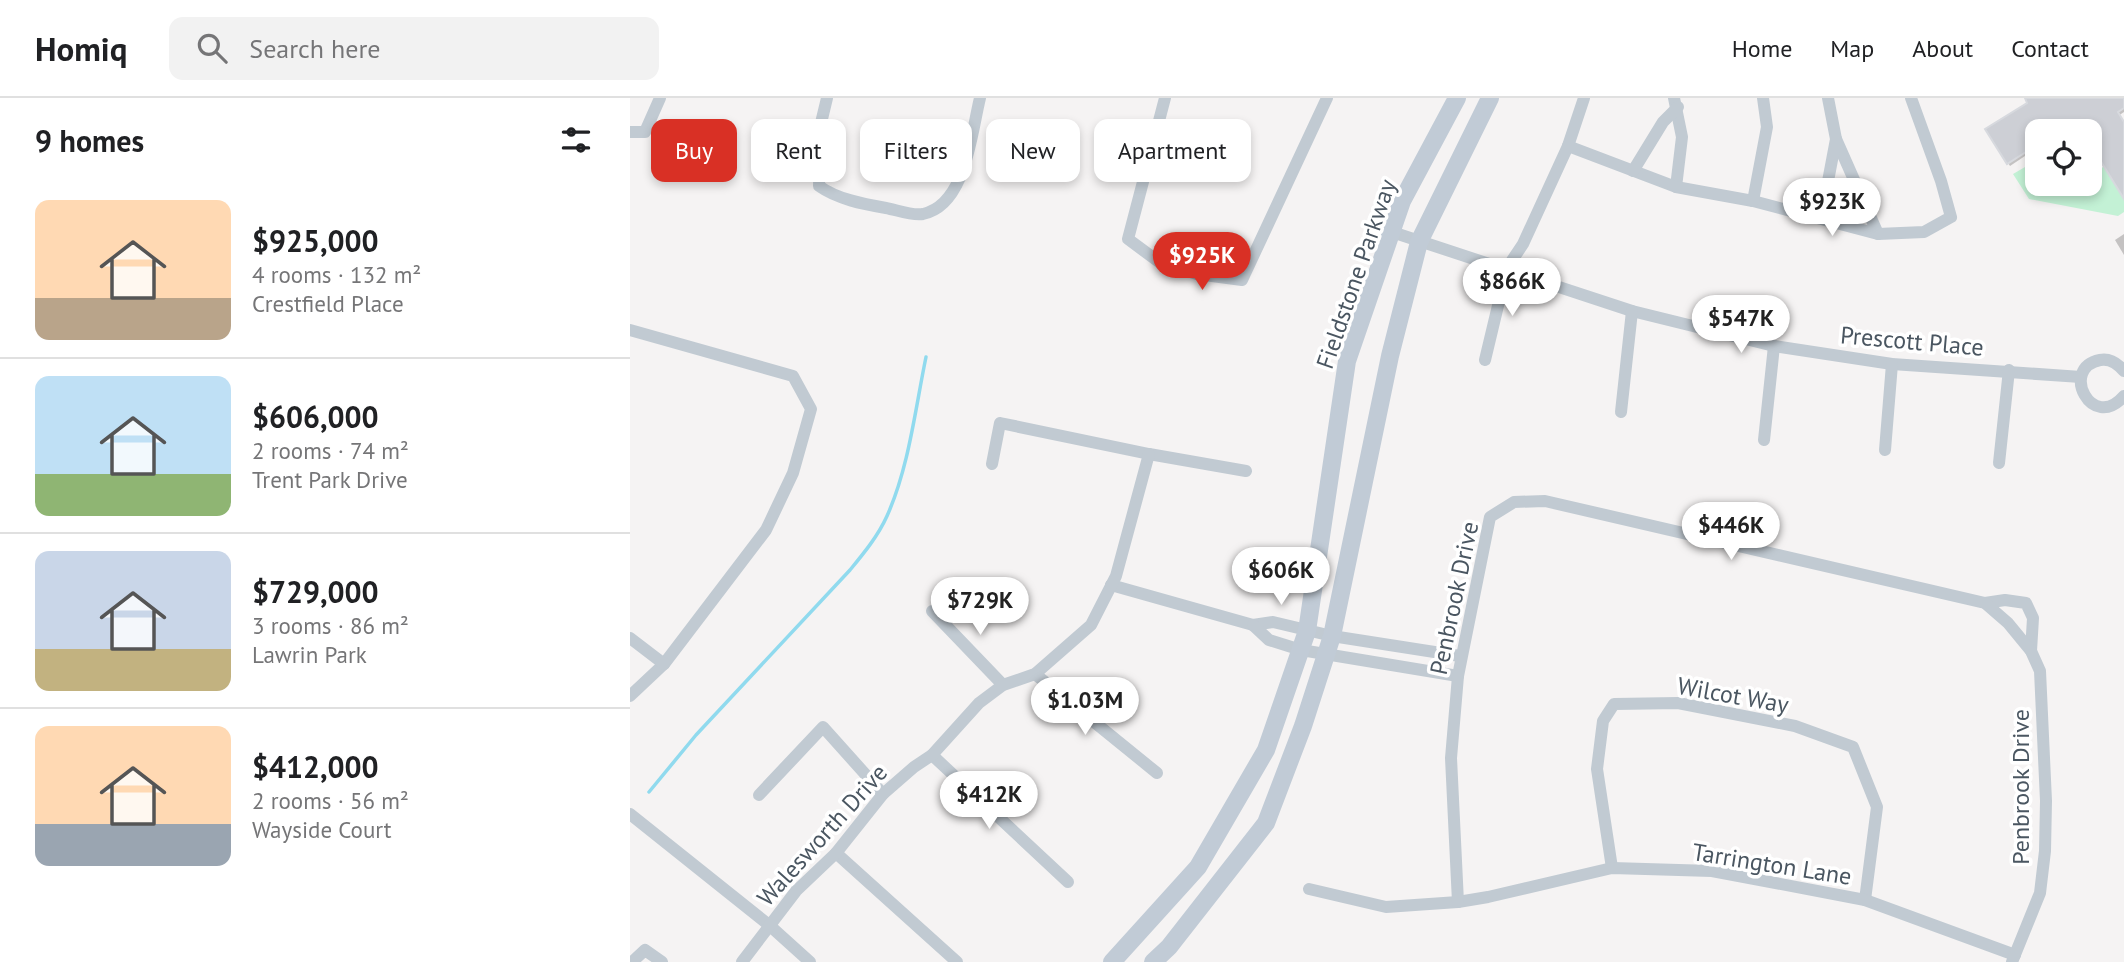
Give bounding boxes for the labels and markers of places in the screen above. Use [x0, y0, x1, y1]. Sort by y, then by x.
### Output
pin: $923K [1783, 178, 1881, 238]
pin: $925K [1153, 232, 1251, 292]
pin: $866K [1463, 258, 1561, 318]
pin: $547K [1692, 296, 1790, 355]
pin: $446K [1682, 503, 1780, 562]
pin: $606K [1232, 547, 1330, 607]
pin: $729K [931, 578, 1029, 637]
pin: $1.03M [1028, 678, 1142, 737]
pin: $412K [940, 772, 1038, 831]

